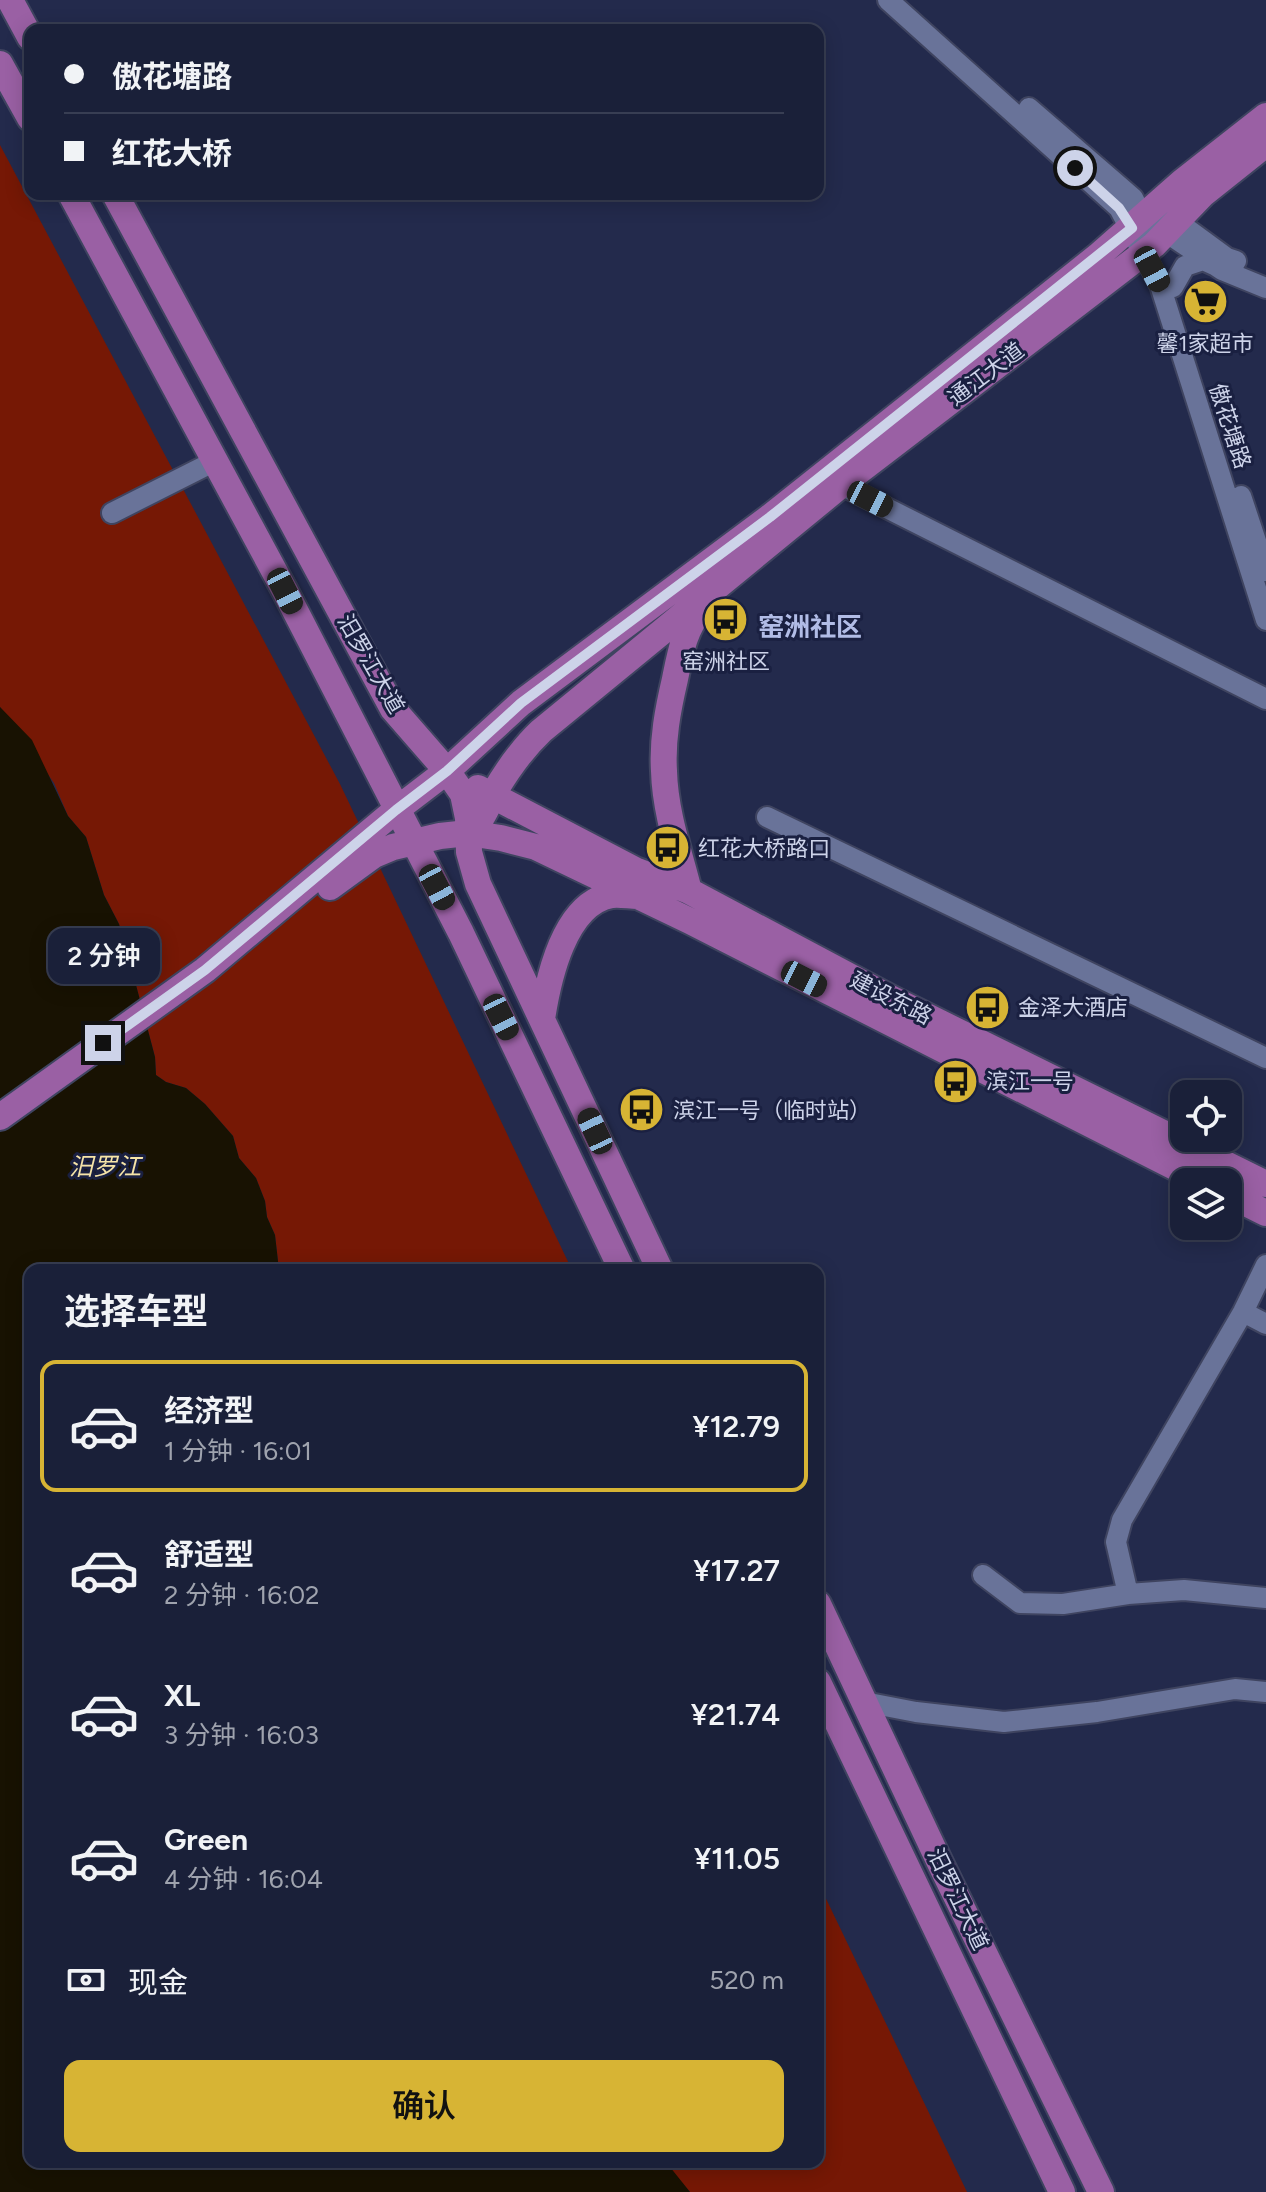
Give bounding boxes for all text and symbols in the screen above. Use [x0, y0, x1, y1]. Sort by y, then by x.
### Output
text: 傲花塘路 [112, 58, 232, 95]
text: 红花大桥 [112, 135, 232, 172]
route start [1057, 150, 1093, 186]
car [1130, 242, 1174, 296]
supermarket icon: 馨1家超市 [1181, 278, 1229, 326]
place label: 馨1家超市 [1156, 330, 1254, 357]
street label: 通江大道 [943, 337, 1029, 411]
street label: 傲花塘路 [1204, 380, 1256, 472]
car [843, 477, 897, 521]
car [263, 564, 307, 618]
bus stop icon: 窑洲社区 [702, 596, 750, 644]
street label: 汨罗江大道 [332, 610, 410, 718]
district label: 窑洲社区 [758, 611, 862, 643]
place label: 窑洲社区 [682, 648, 770, 675]
bus stop icon: 红花大桥路口 [643, 824, 691, 872]
place label: 红花大桥路口 [698, 835, 830, 862]
car [415, 860, 459, 914]
callout: 2 分钟 [47, 927, 159, 983]
text: 2 分钟 [67, 940, 141, 972]
car [777, 957, 831, 1001]
street label: 建设东路 [846, 966, 936, 1030]
bus stop icon: 金泽大酒店 [963, 983, 1011, 1031]
car [480, 990, 522, 1044]
place label: 金泽大酒店 [1018, 994, 1128, 1021]
route end [85, 1025, 121, 1061]
bus stop icon: 滨江一号 [931, 1057, 979, 1105]
place label: 滨江一号 [986, 1068, 1074, 1095]
map controls [1170, 1080, 1242, 1240]
button: locate [1170, 1080, 1242, 1152]
bus stop icon: 滨江一号（临时站） [618, 1086, 666, 1134]
place label: 滨江一号（临时站） [673, 1097, 871, 1124]
car [574, 1104, 616, 1158]
water label: 汨罗江 [69, 1152, 144, 1181]
button: layers [1170, 1168, 1242, 1240]
text: 选择车型 [64, 1290, 208, 1333]
icon: car [68, 1390, 140, 1462]
text: 经济型 [164, 1392, 254, 1429]
text: ¥12.79 [692, 1408, 780, 1445]
text: 1 分钟 · 16:01 [164, 1435, 312, 1467]
icon: car [68, 1534, 140, 1606]
text: 舒适型 [164, 1536, 254, 1573]
text: ¥17.27 [693, 1552, 780, 1589]
text: 2 分钟 · 16:02 [164, 1579, 320, 1611]
text: XL [164, 1677, 200, 1714]
icon: car [68, 1678, 140, 1750]
text: ¥21.74 [691, 1696, 780, 1733]
text: 3 分钟 · 16:03 [164, 1719, 319, 1751]
text: Green [164, 1821, 248, 1858]
icon: car [68, 1822, 140, 1894]
text: ¥11.05 [694, 1840, 780, 1877]
street label: 汨罗江大道 [922, 1844, 994, 1954]
text: 4 分钟 · 16:04 [164, 1863, 323, 1895]
icon: cash [64, 1958, 108, 2002]
text: 现金 [128, 1964, 188, 2001]
text: 520 m [709, 1964, 784, 1996]
button: 确认 [64, 2060, 784, 2152]

